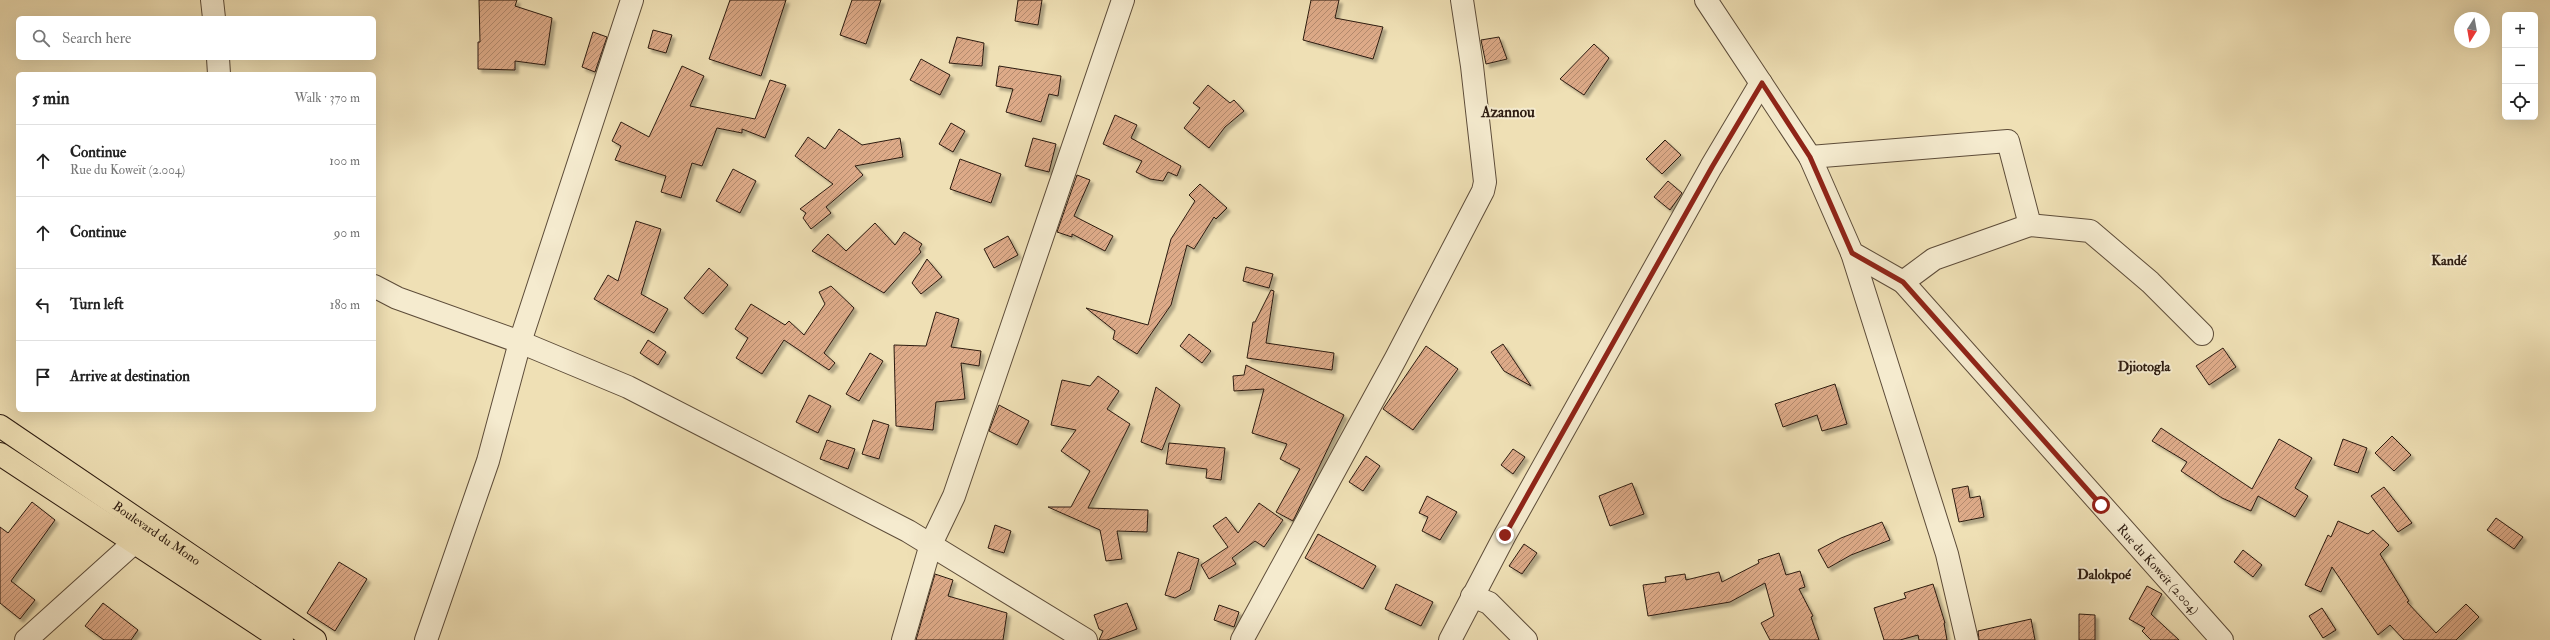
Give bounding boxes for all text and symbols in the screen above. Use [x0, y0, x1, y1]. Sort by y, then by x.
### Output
north arrow [2454, 12, 2490, 48]
map controls [2502, 12, 2538, 120]
button: + [2502, 12, 2538, 48]
search box [16, 16, 376, 60]
icon: search [30, 27, 52, 49]
text: Search here [62, 29, 131, 48]
button: − [2502, 48, 2538, 84]
button: locate [2502, 84, 2538, 120]
text: 5 min [32, 88, 70, 109]
text: Walk · 370 m [295, 90, 360, 106]
district label: Azannou [1480, 103, 1535, 122]
text: Continue [70, 143, 126, 162]
icon: ahead [32, 150, 54, 172]
text: 100 m [329, 153, 360, 169]
text: Rue du Koweït (2.004) [70, 162, 185, 178]
icon: ahead [32, 222, 54, 244]
text: Continue [70, 223, 126, 242]
text: 90 m [334, 225, 360, 241]
district label: Kandé [2431, 252, 2468, 269]
icon: left [32, 294, 54, 316]
text: Turn left [70, 295, 124, 314]
text: 180 m [330, 297, 360, 313]
district label: Djiotogla [2118, 358, 2171, 376]
icon: arrive [32, 366, 54, 388]
text: Arrive at destination [70, 367, 190, 386]
route start [2092, 496, 2110, 514]
street label: Boulevard du Mono [110, 498, 204, 569]
street label: Rue du Koweït (2.004) [2114, 521, 2202, 618]
route end [1496, 526, 1514, 544]
district label: Dalokpoé [2077, 566, 2132, 584]

